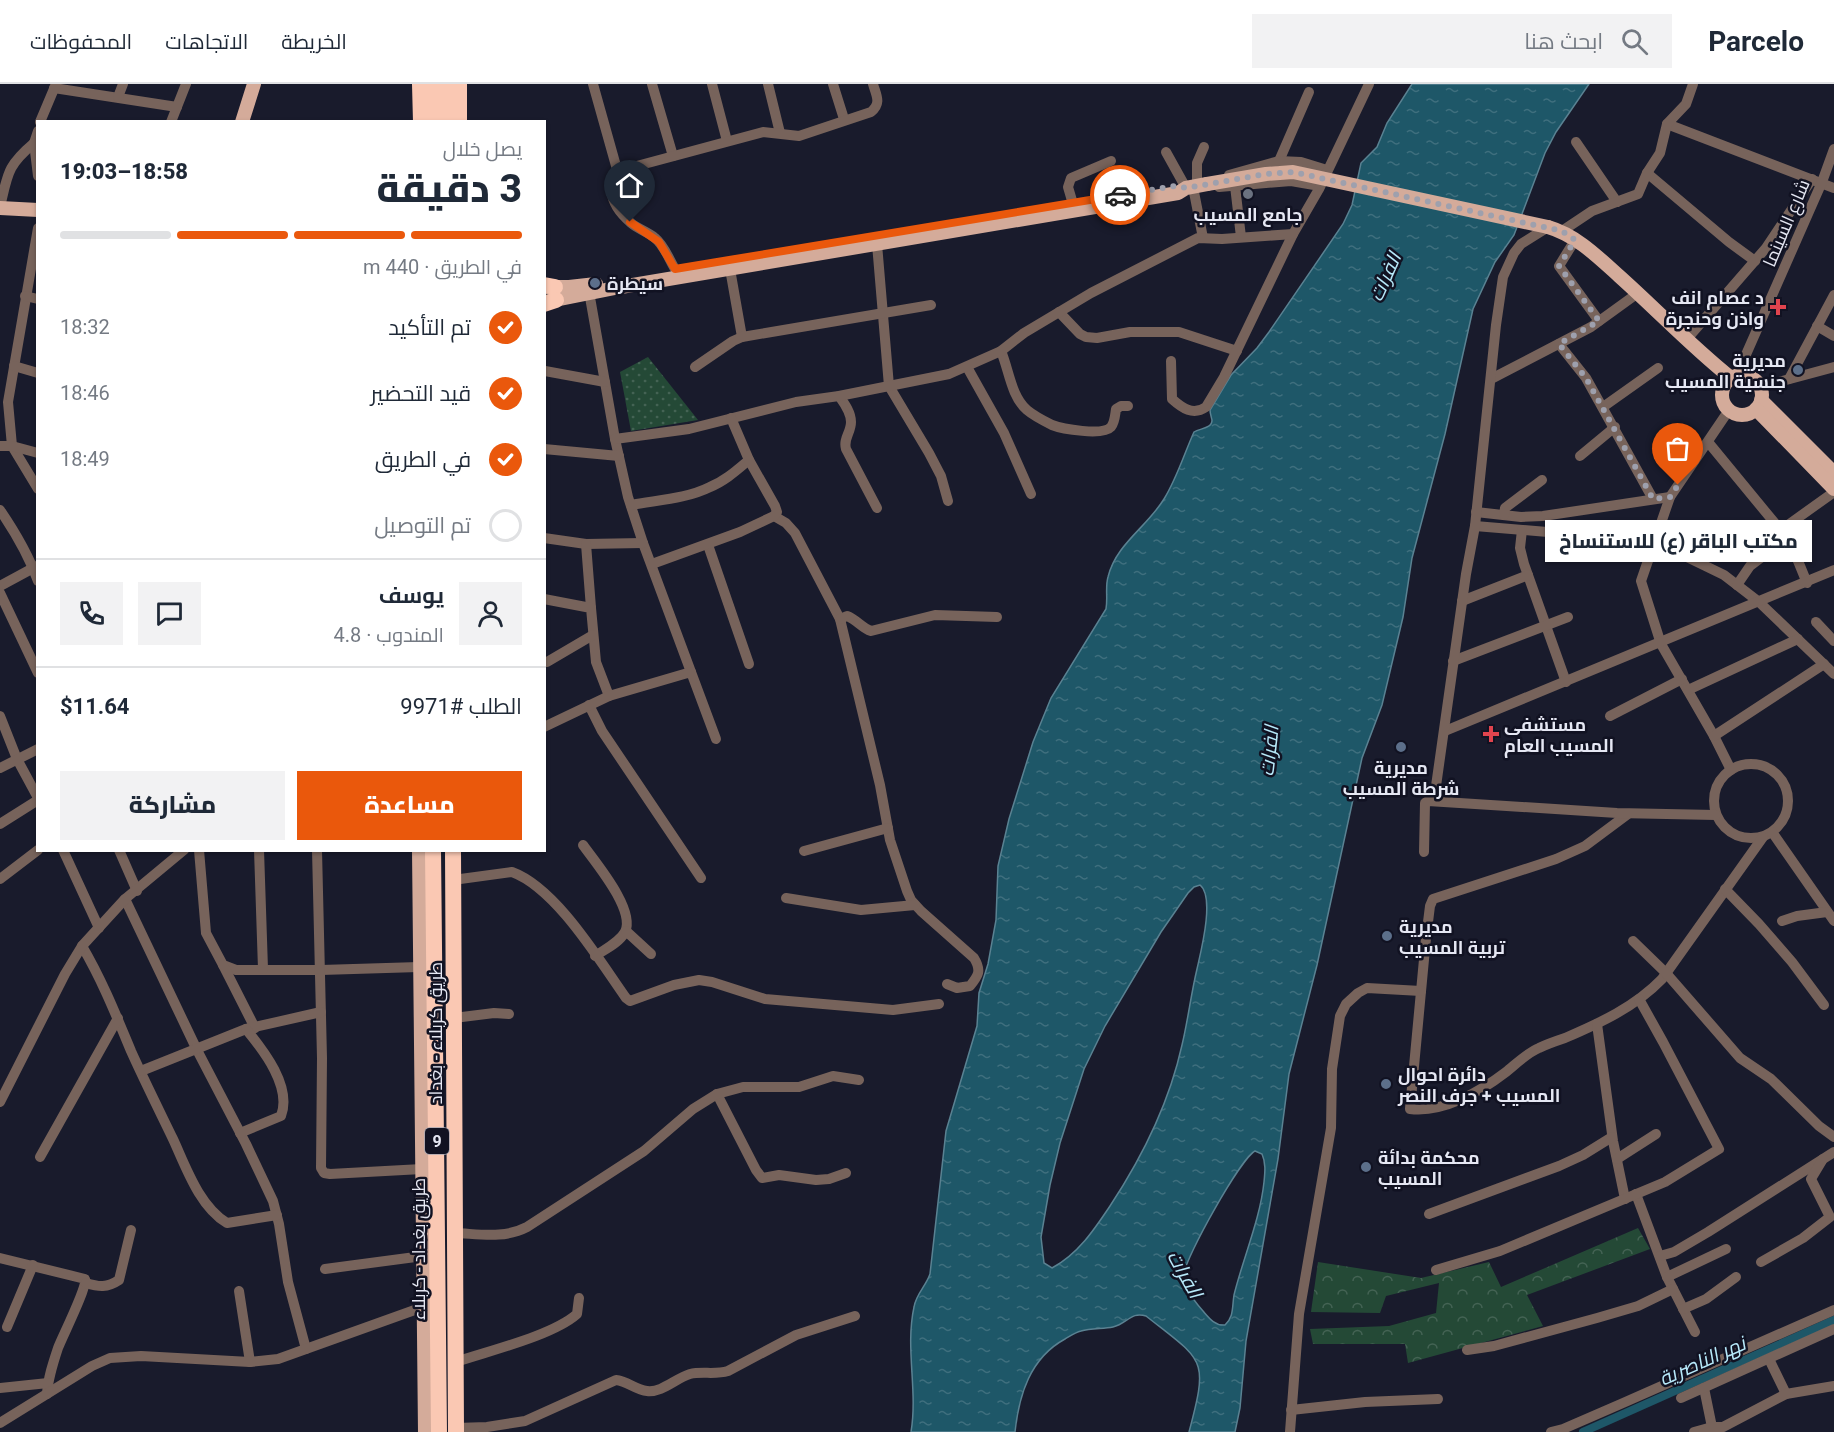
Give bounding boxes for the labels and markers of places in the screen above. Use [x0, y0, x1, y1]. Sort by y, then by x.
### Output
pin [604, 160, 655, 222]
marker: جامع المسيب [1241, 187, 1255, 201]
place label: جامع المسيب [1193, 204, 1303, 227]
place label: سيطرة [607, 273, 663, 295]
marker: سيطرة [588, 276, 602, 290]
place label: د عصام انف واذن وحنجرة [1666, 287, 1764, 330]
marker: د عصام انف واذن وحنجرة [1769, 298, 1787, 316]
place label: مديرية جنسية المسيب [1665, 350, 1786, 392]
marker: مديرية جنسية المسيب [1791, 363, 1805, 377]
pin [1652, 423, 1703, 485]
callout: مكتب الباقر (ع) للاستنساخ [1544, 521, 1812, 563]
place label: مستشفى المسيب العام [1504, 714, 1614, 758]
marker: مستشفى المسيب العام [1482, 725, 1500, 743]
marker: مديرية شرطة المسيب [1394, 740, 1408, 754]
place label: مديرية شرطة المسيب [1343, 757, 1459, 800]
place label: مديرية تربية المسيب [1399, 916, 1506, 959]
marker: مديرية تربية المسيب [1380, 929, 1394, 943]
place label: دائرة احوال المسيب + جرف النصر [1397, 1064, 1560, 1107]
marker: دائرة احوال المسيب + جرف النصر [1379, 1077, 1393, 1091]
place label: محكمة بدائة المسيب [1378, 1147, 1480, 1189]
marker: محكمة بدائة المسيب [1359, 1160, 1373, 1174]

